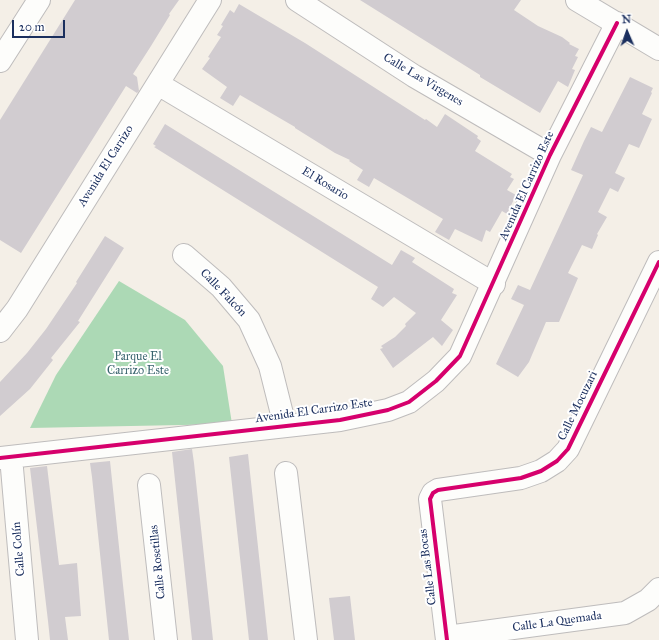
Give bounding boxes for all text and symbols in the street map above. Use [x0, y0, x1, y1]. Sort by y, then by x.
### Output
scale bar [14, 12, 67, 38]
north arrow [607, 12, 647, 52]
text: N [622, 13, 631, 26]
text: 20 m [19, 20, 45, 34]
street label: Calle Las Virgenes [380, 50, 466, 110]
street label: Avenida El Carrizo [75, 123, 137, 209]
street label: Avenida El Carrizo Este [496, 129, 558, 243]
street label: El Rosario [299, 164, 351, 204]
street label: Calle Falcón [197, 266, 249, 320]
park label: Parque El Carrizo Este [107, 350, 169, 378]
street label: Calle Mocuzari [555, 369, 601, 443]
street label: Avenida El Carrizo Este [255, 396, 373, 426]
street label: Calle Colín [9, 521, 29, 577]
street label: Calle Rosetillas [147, 524, 169, 600]
street label: Calle Las Bocas [416, 528, 440, 606]
street label: Calle La Quemada [511, 609, 603, 635]

